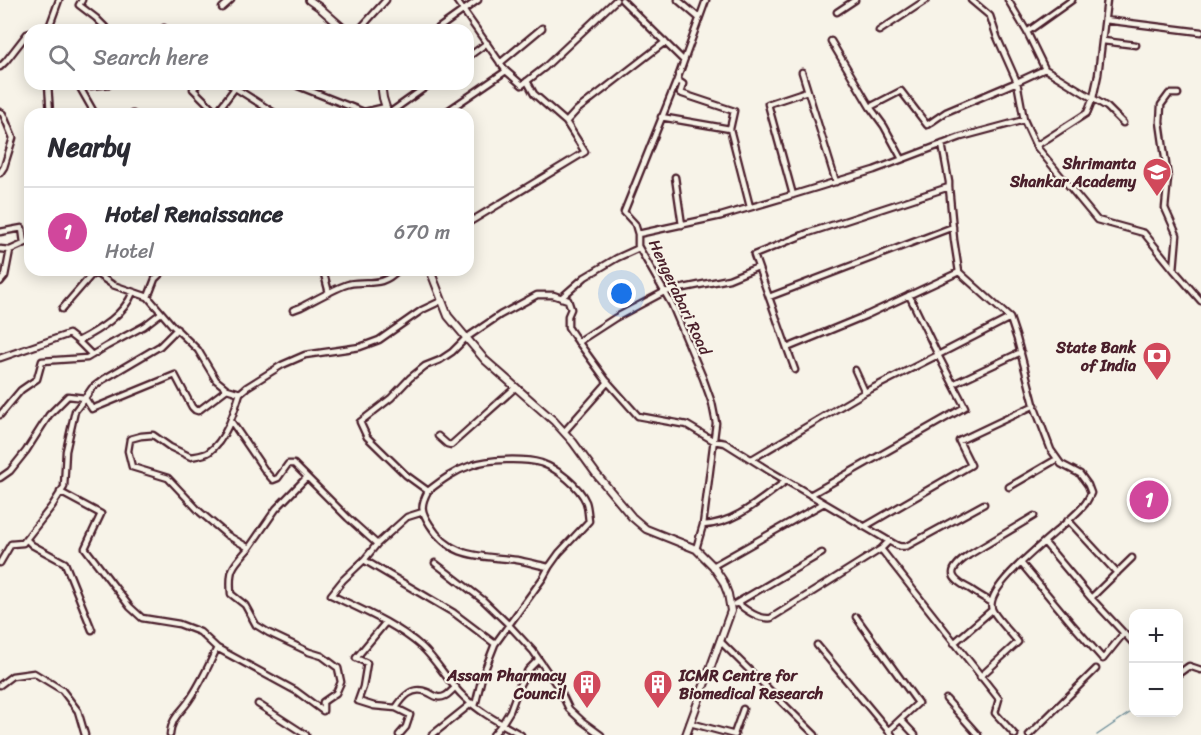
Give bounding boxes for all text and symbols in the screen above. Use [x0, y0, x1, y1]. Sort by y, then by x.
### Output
search box [24, 24, 474, 90]
text: Search here [93, 38, 209, 77]
icon: search [45, 41, 78, 74]
text: Nearby [48, 124, 130, 170]
place label: Shrimanta Shankar Academy [1009, 149, 1137, 196]
school or university icon: Shrimanta Shankar Academy [1141, 156, 1173, 198]
text: Hotel Renaissance [105, 195, 283, 234]
text: 1 [63, 215, 72, 250]
text: 670 m [394, 215, 450, 250]
text: Hotel [105, 234, 154, 269]
street label: Hengerabari Road [640, 234, 720, 361]
your location [607, 279, 636, 308]
place label: State Bank of India [1055, 333, 1137, 380]
bank icon: State Bank of India [1141, 340, 1173, 382]
pin: 1 [1130, 478, 1168, 522]
map controls [1129, 609, 1183, 717]
button: + [1129, 609, 1183, 663]
place label: Assam Pharmacy Council [446, 661, 567, 708]
place label: ICMR Centre for Biomedical Research [678, 661, 824, 708]
button: − [1129, 663, 1183, 717]
building icon: Assam Pharmacy Council [571, 668, 603, 710]
building icon: ICMR Centre for Biomedical Research [642, 668, 674, 710]

